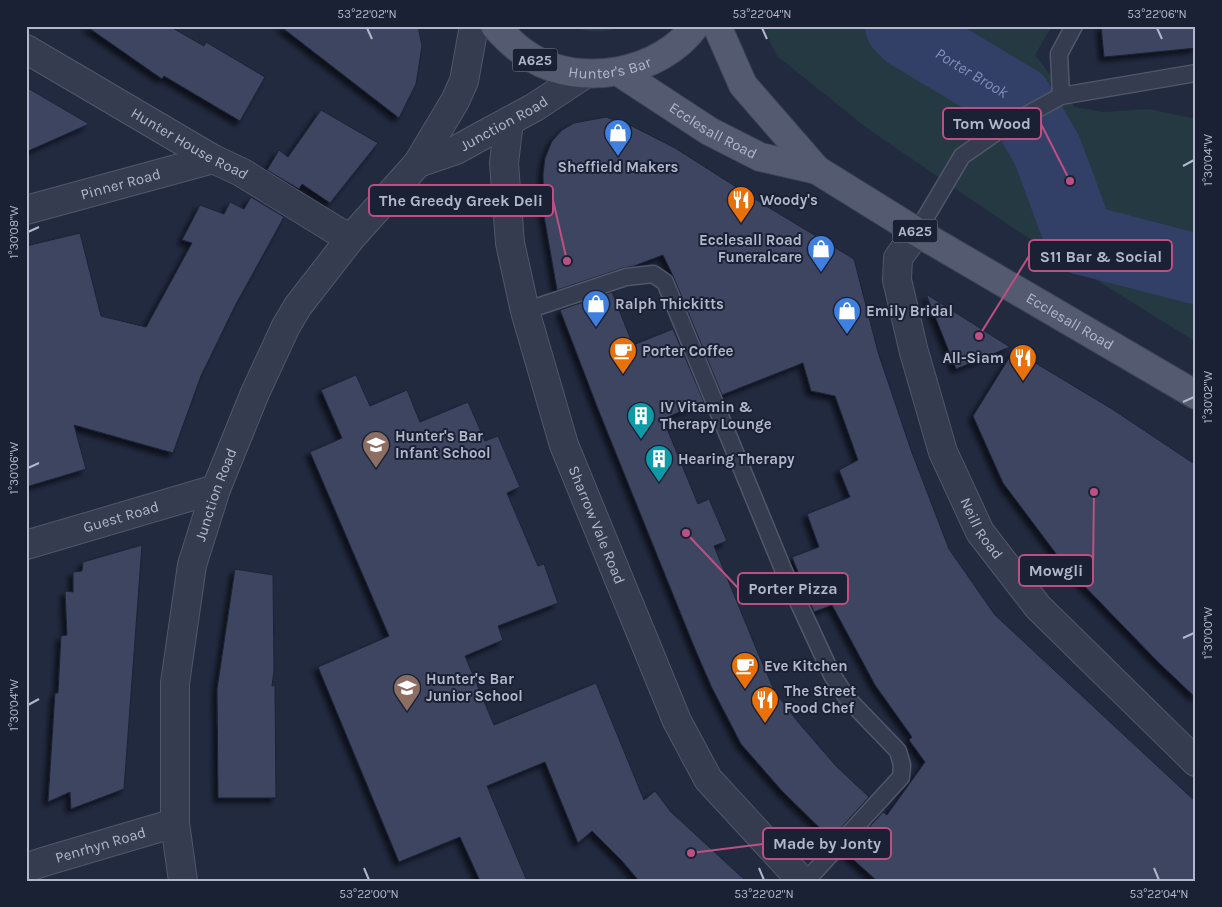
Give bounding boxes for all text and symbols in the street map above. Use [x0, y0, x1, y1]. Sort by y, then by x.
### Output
text: 53°22'02"N [337, 7, 397, 21]
text: 53°22'04"N [732, 7, 792, 21]
text: 53°22'06"N [1127, 7, 1187, 21]
water label: Porter Brook [932, 43, 1013, 102]
road number: A625 [512, 48, 558, 72]
street label: Hunter's Bar [567, 53, 654, 83]
street label: Junction Road [457, 92, 551, 155]
street label: Ecclesall Road [666, 98, 760, 163]
street label: Hunter House Road [128, 104, 252, 183]
callout: Tom Wood [943, 108, 1041, 139]
text: Tom Wood [953, 114, 1031, 133]
shop icon: Sheffield Makers [603, 118, 633, 157]
text: 1°30'04"W [1201, 134, 1215, 186]
place label: Sheffield Makers [558, 158, 679, 176]
street label: Pinner Road [79, 165, 163, 204]
callout: The Greedy Greek Deli [369, 185, 553, 216]
restaurant icon: Woody's [726, 185, 756, 224]
text: The Greedy Greek Deli [379, 191, 543, 210]
place label: Woody's [760, 191, 818, 209]
text: 1°30'08"W [7, 205, 21, 258]
road number: A625 [892, 220, 938, 242]
place label: Ecclesall Road Funeralcare [699, 231, 802, 266]
shop icon: Ecclesall Road Funeralcare [806, 234, 836, 273]
callout: S11 Bar & Social [1029, 240, 1172, 271]
text: S11 Bar & Social [1040, 247, 1162, 266]
shop icon: Ralph Thickitts [581, 289, 611, 328]
street label: Ecclesall Road [1023, 289, 1117, 354]
place label: Ralph Thickitts [615, 295, 724, 313]
shop icon: Emily Bridal [832, 296, 862, 335]
place label: Emily Bridal [866, 302, 953, 320]
cafe icon: Porter Coffee [608, 336, 638, 375]
place label: Porter Coffee [642, 342, 734, 360]
restaurant icon: All-Siam [1008, 343, 1038, 382]
place label: All-Siam [942, 349, 1004, 367]
text: 1°30'02"W [1201, 371, 1215, 423]
place label: IV Vitamin & Therapy Lounge [660, 398, 772, 433]
building icon: IV Vitamin & Therapy Lounge [626, 401, 656, 440]
place label: Hunter's Bar Infant School [395, 427, 491, 462]
school or university icon: Hunter's Bar Infant School [361, 430, 391, 469]
text: 1°30'06"W [7, 442, 21, 494]
building icon: Hearing Therapy [644, 444, 674, 483]
street label: Junction Road [191, 446, 241, 543]
place label: Hearing Therapy [678, 450, 795, 468]
street label: Sharrow Vale Road [564, 463, 629, 587]
street label: Neill Road [956, 495, 1007, 563]
street label: Guest Road [81, 497, 161, 537]
callout: Mowgli [1019, 555, 1093, 586]
text: Mowgli [1029, 561, 1083, 580]
callout: Porter Pizza [738, 573, 848, 604]
text: Porter Pizza [748, 579, 838, 598]
text: 1°30'00"W [1201, 606, 1215, 659]
cafe icon: Eve Kitchen [730, 651, 760, 690]
place label: Eve Kitchen [764, 657, 848, 675]
place label: Hunter's Bar Junior School [426, 670, 523, 705]
school or university icon: Hunter's Bar Junior School [392, 673, 422, 712]
text: 1°30'04"W [7, 679, 21, 731]
place label: The Street Food Chef [784, 682, 856, 717]
restaurant icon: The Street Food Chef [750, 685, 780, 724]
street label: Penrhyn Road [53, 823, 148, 867]
callout: Made by Jonty [763, 828, 891, 859]
text: Made by Jonty [773, 834, 881, 853]
text: 53°22'00"N [339, 887, 399, 901]
text: 53°22'02"N [734, 887, 794, 901]
text: 53°22'04"N [1129, 887, 1189, 901]

